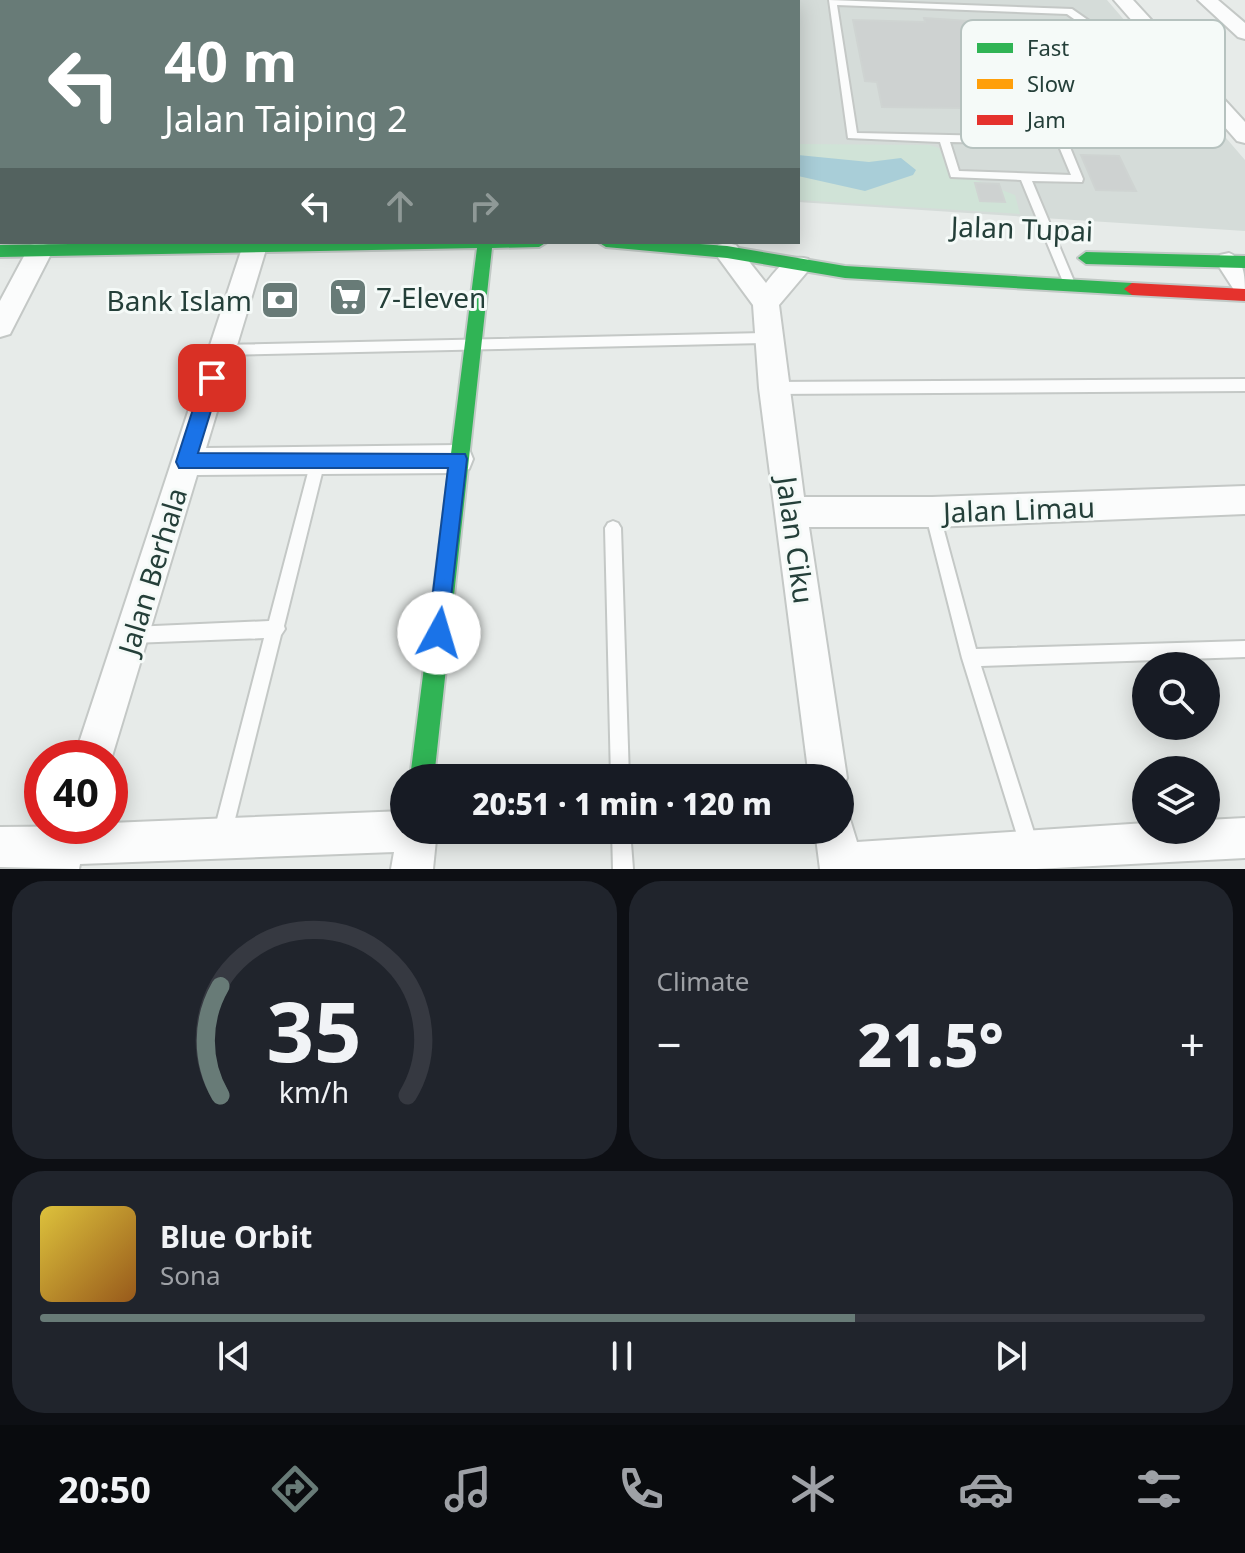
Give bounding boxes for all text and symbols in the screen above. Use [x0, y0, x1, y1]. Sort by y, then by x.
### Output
legend [961, 20, 1225, 148]
text: 40 m [164, 22, 297, 98]
icon: left [32, 32, 136, 136]
text: Fast [1027, 32, 1069, 62]
text: Slow [1027, 68, 1076, 98]
text: Jalan Taiping 2 [164, 94, 408, 143]
text: Jam [1025, 104, 1066, 134]
icon: left [294, 184, 338, 228]
icon: ahead [378, 184, 422, 228]
icon: right [462, 184, 506, 228]
street label: Jalan Tupai [947, 206, 1094, 249]
supermarket icon: 7-Eleven [327, 276, 369, 318]
place label: 7-Eleven [376, 278, 486, 316]
bank icon: Bank Islam [259, 279, 301, 321]
place label: Bank Islam [107, 281, 252, 319]
pin [178, 344, 246, 412]
icon: arrive [190, 356, 234, 400]
street label: Jalan Ciku [768, 471, 824, 606]
street label: Jalan Berhala [108, 483, 195, 662]
street label: Jalan Limau [939, 487, 1096, 531]
position arrow [397, 591, 481, 675]
map controls [1132, 652, 1220, 844]
button: search [1132, 652, 1220, 740]
speed limit sign: 40 [24, 740, 128, 844]
button: layers [1132, 756, 1220, 844]
text: 20:51 · 1 min · 120 m [472, 783, 772, 824]
text: Climate [657, 963, 749, 999]
text: 35 [267, 973, 362, 1086]
text: 21.5° [857, 1003, 1004, 1085]
text: − [657, 1014, 682, 1074]
text: + [1180, 1014, 1205, 1074]
text: km/h [279, 1072, 349, 1111]
text: Blue Orbit [160, 1216, 312, 1257]
text: Sona [160, 1257, 221, 1293]
icon: previous [212, 1334, 256, 1378]
icon: pause [600, 1334, 644, 1378]
icon: next [989, 1334, 1033, 1378]
icon: directions [267, 1461, 323, 1517]
icon: music [440, 1461, 496, 1517]
icon: phone [613, 1461, 669, 1517]
icon: climate [785, 1461, 841, 1517]
icon: car [958, 1461, 1014, 1517]
icon: filters [1131, 1461, 1187, 1517]
text: 20:50 [58, 1465, 151, 1514]

